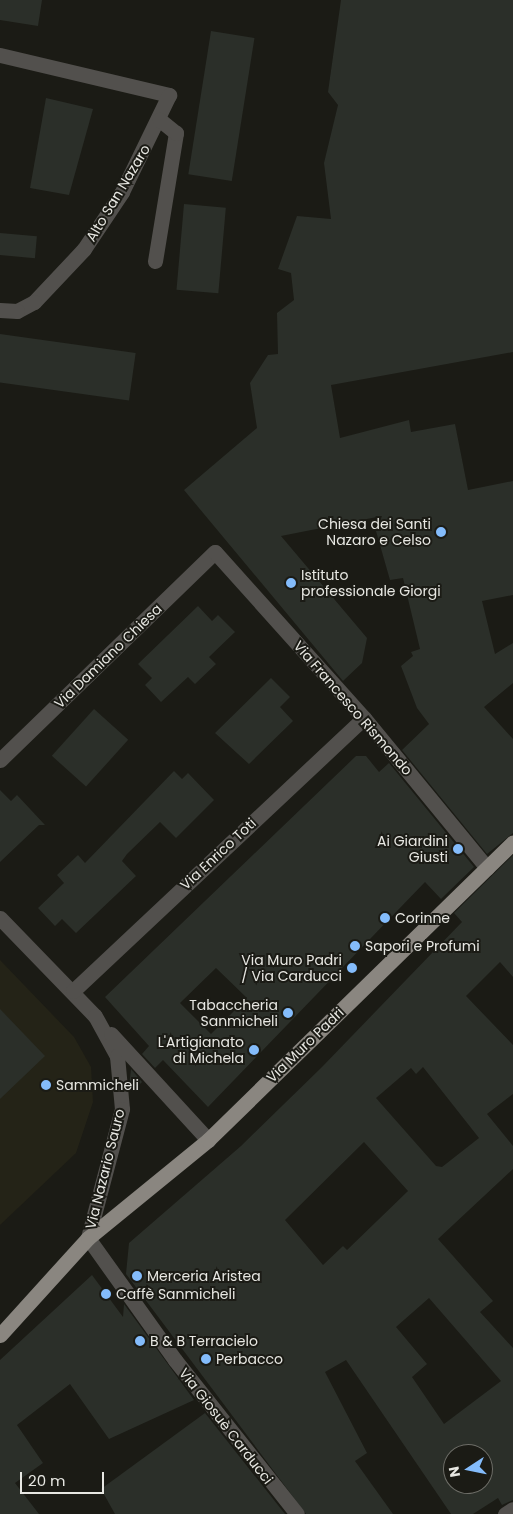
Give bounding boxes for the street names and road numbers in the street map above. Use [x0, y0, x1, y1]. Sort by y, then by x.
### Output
street label: Alto San Nazaro [82, 141, 154, 245]
street label: Via Damiano Chiesa [51, 600, 165, 712]
street label: Via Francesco Rismondo [290, 637, 416, 779]
street label: Via Enrico Toti [177, 815, 259, 893]
street label: Via Muro Padri [263, 1004, 347, 1086]
street label: Via Nazario Sauro [82, 1107, 128, 1231]
street label: Via Giosuè Carducci [176, 1365, 276, 1487]

